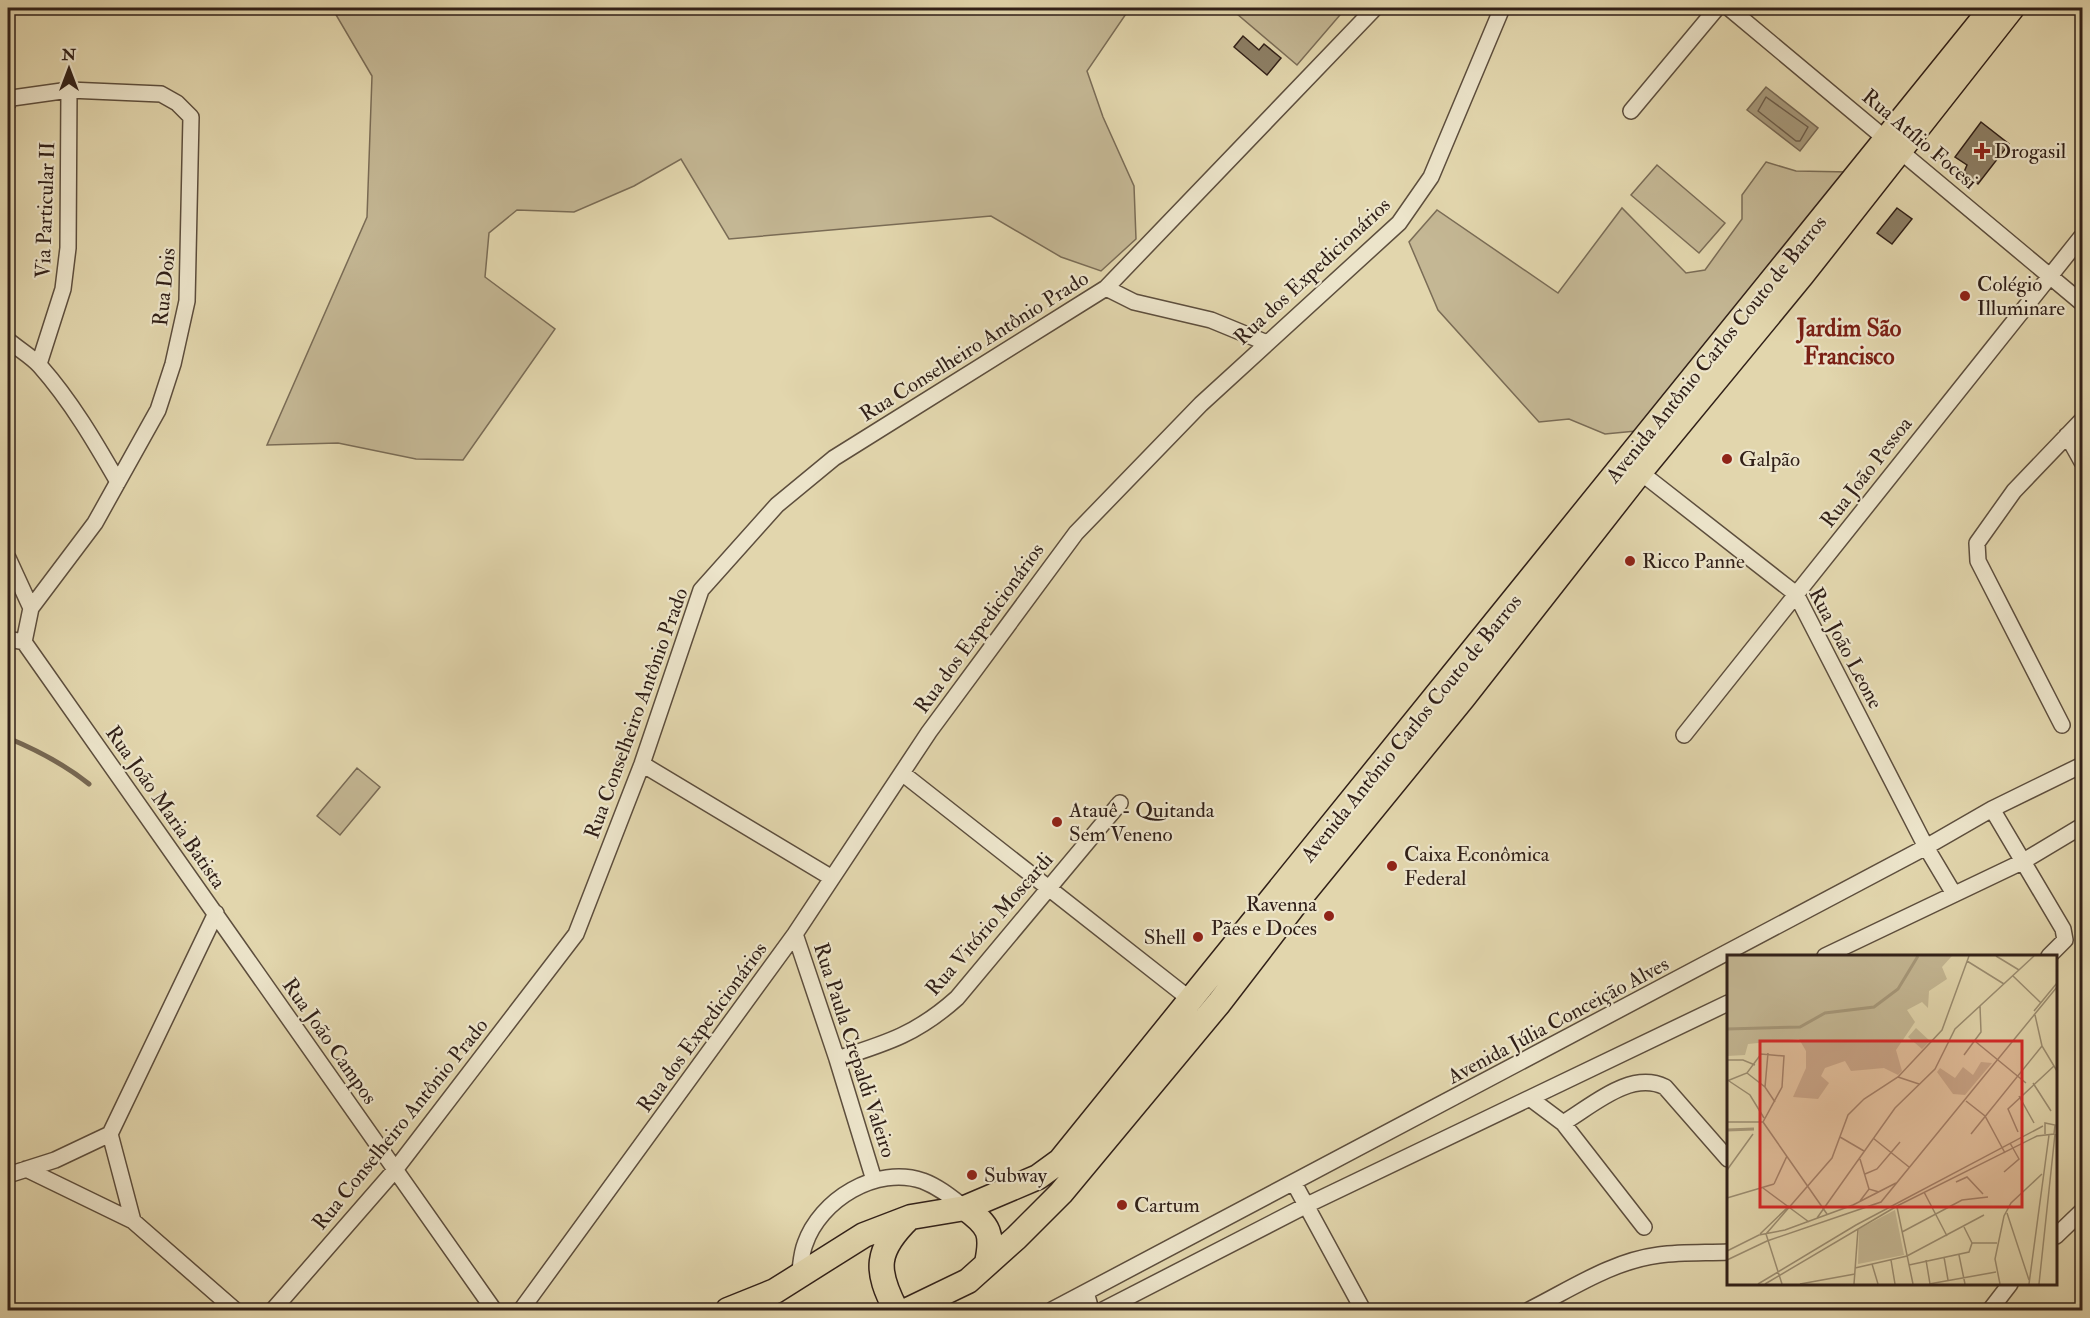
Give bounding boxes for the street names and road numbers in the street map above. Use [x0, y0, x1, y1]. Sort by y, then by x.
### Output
street label: Rua Atílio Focesi [1856, 83, 1983, 196]
street label: Via Particular II [30, 141, 61, 279]
street label: Rua dos Expedicionários [1228, 192, 1396, 351]
street label: Avenida Antônio Carlos Couto de Barros [1599, 210, 1833, 490]
street label: Rua Dois [147, 247, 182, 328]
street label: Rua Conselheiro Antônio Prado [855, 265, 1094, 428]
street label: Rua João Pessoa [1815, 411, 1918, 533]
street label: Rua dos Expedicionários [908, 538, 1050, 719]
street label: Rua João Leone [1802, 583, 1889, 714]
street label: Rua Conselheiro Antônio Prado [578, 584, 694, 842]
street label: Avenida Antônio Carlos Couto de Barros [1294, 589, 1528, 869]
street label: Rua João Maria Batista [99, 721, 232, 894]
street label: Rua Vitório Moscardi [920, 847, 1059, 1002]
street label: Rua dos Expedicionários [631, 937, 773, 1118]
street label: Rua Paula Crepaldi Valeiro [807, 939, 902, 1161]
street label: Avenida Júlia Conceição Alves [1442, 950, 1674, 1091]
street label: Rua João Campos [276, 973, 383, 1110]
street label: Rua Conselheiro Antônio Prado [307, 1013, 494, 1236]

